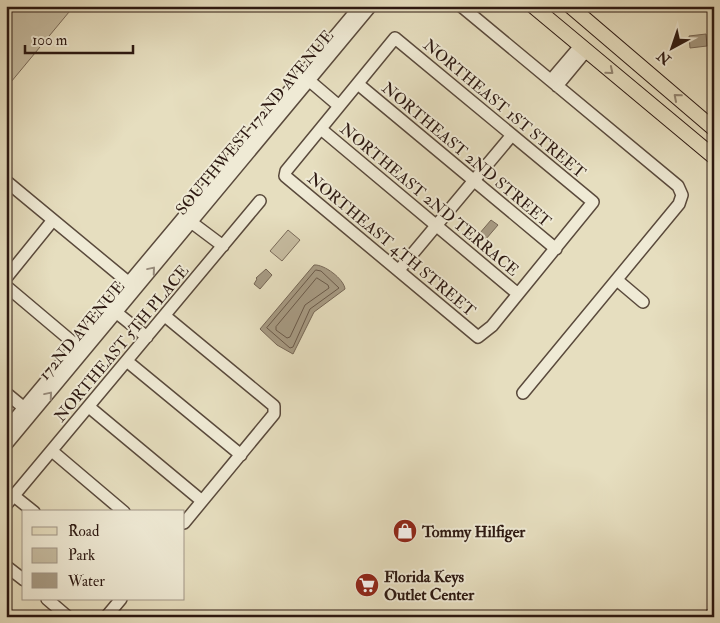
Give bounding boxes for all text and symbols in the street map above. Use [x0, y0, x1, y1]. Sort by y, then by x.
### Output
scale bar [25, 22, 132, 54]
north arrow [648, 22, 698, 72]
street label: SOUTHWEST 172ND AVENUE [171, 26, 338, 219]
text: 100 m [32, 31, 68, 50]
street label: NORTHEAST 1ST STREET [419, 35, 590, 183]
text: N [653, 47, 675, 69]
one-way arrow [605, 65, 614, 74]
street label: NORTHEAST 2ND STREET [378, 78, 555, 232]
one-way arrow [673, 94, 682, 103]
street label: NORTHEAST 2ND TERRACE [336, 119, 523, 280]
street label: NORTHEAST 4TH STREET [303, 169, 479, 321]
street label: NORTHEAST 5TH PLACE [50, 261, 193, 426]
one-way arrow [147, 266, 156, 275]
street label: 172ND AVENUE [35, 277, 129, 384]
one-way arrow [43, 391, 52, 400]
legend [22, 510, 185, 600]
shop icon: Tommy Hilfiger [392, 518, 418, 544]
text: Road [68, 522, 100, 541]
place label: Tommy Hilfiger [421, 522, 526, 543]
text: Park [68, 546, 95, 565]
place label: Florida Keys Outlet Center [384, 567, 475, 605]
text: Water [67, 572, 105, 591]
supermarket icon: Florida Keys Outlet Center [354, 572, 380, 598]

